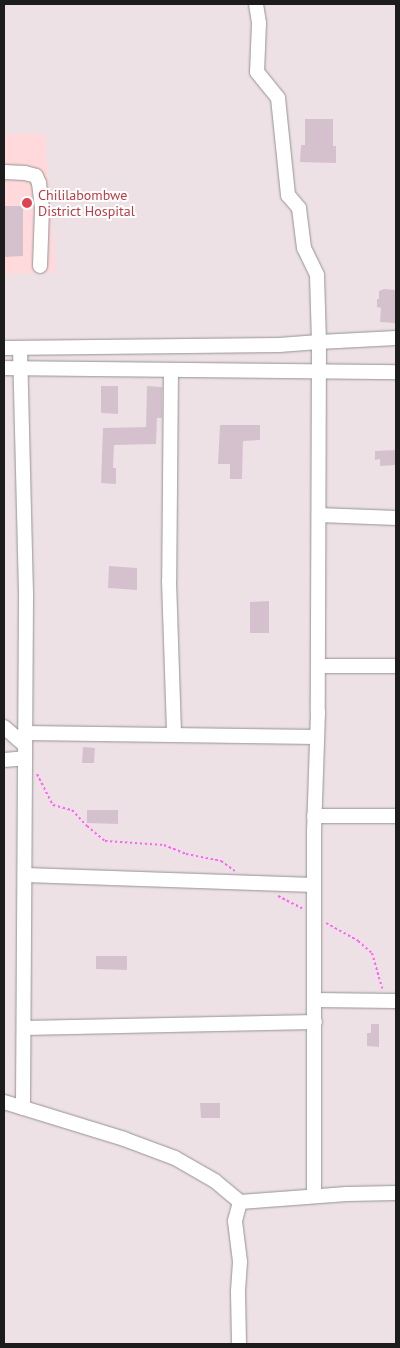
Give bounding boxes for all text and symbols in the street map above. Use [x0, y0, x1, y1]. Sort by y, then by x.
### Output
place label: Chililabombwe District Hospital [38, 187, 135, 220]
marker: Chililabombwe District Hospital [20, 196, 34, 210]

